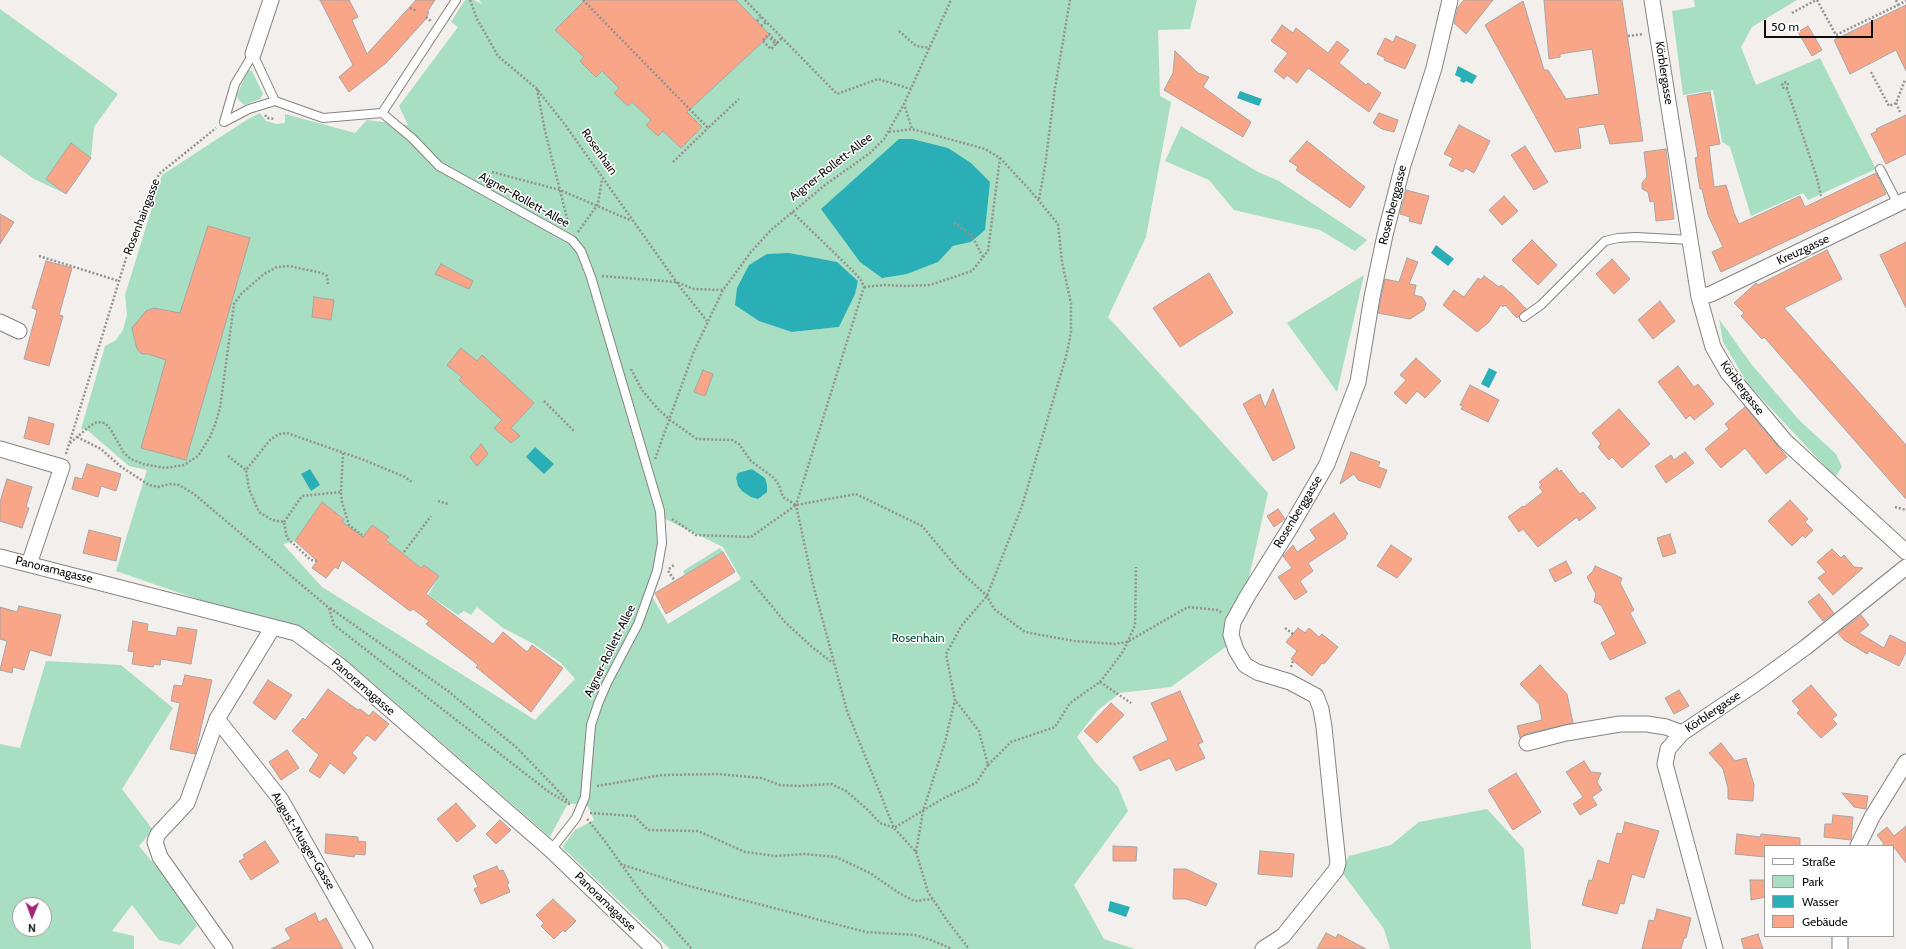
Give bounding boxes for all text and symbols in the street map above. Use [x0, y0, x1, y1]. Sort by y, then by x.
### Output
scale bar [1766, 12, 1875, 38]
text: 50 m [1771, 19, 1799, 34]
street label: Körblergasse [1652, 40, 1676, 106]
street label: Rosenhain [578, 126, 620, 178]
street label: Aigner-Rollett-Allee [787, 130, 875, 204]
street label: Rosenberggasse [1376, 164, 1410, 246]
street label: Aigner-Rollett-Allee [476, 169, 572, 231]
street label: Rosenhaingasse [121, 177, 163, 257]
street label: Kreuzgasse [1774, 232, 1832, 268]
street label: Körblergasse [1717, 358, 1767, 418]
street label: Rosenberggasse [1271, 473, 1325, 551]
street label: Panoramagasse [14, 553, 94, 587]
street label: Aigner-Rollett-Allee [581, 602, 639, 700]
park label: Rosenhain [892, 631, 944, 645]
street label: Panoramagasse [328, 656, 398, 718]
street label: Körblergasse [1682, 688, 1744, 736]
street label: August-Musger-Gasse [268, 790, 338, 892]
legend [1764, 845, 1894, 937]
text: Straße [1802, 854, 1835, 869]
street label: Panoramagasse [571, 869, 639, 935]
text: Park [1802, 874, 1824, 889]
text: Wasser [1802, 894, 1839, 909]
north arrow [12, 897, 52, 937]
text: Gebäude [1802, 914, 1848, 929]
text: N [28, 921, 36, 935]

